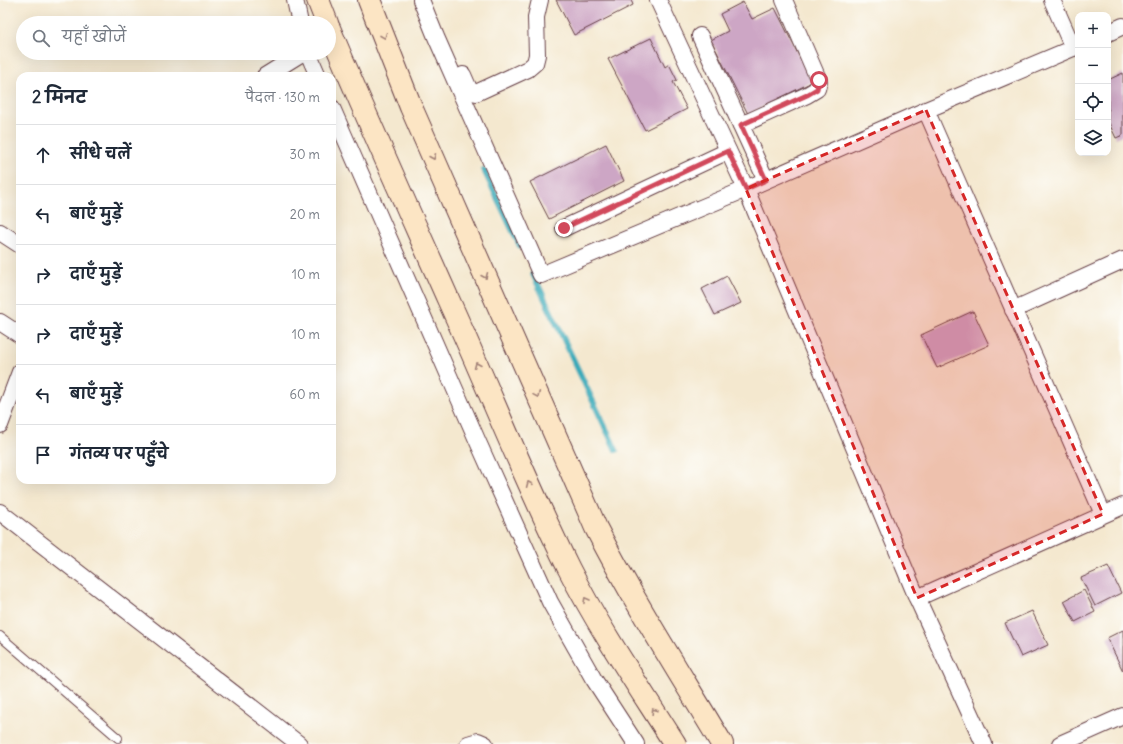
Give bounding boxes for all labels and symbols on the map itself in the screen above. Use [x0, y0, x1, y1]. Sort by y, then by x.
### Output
one-way arrow [379, 33, 387, 40]
route start [810, 71, 828, 89]
one-way arrow [428, 152, 436, 160]
route end [555, 219, 573, 237]
one-way arrow [480, 272, 488, 279]
one-way arrow [474, 361, 482, 369]
one-way arrow [532, 390, 540, 398]
one-way arrow [526, 480, 534, 488]
one-way arrow [584, 597, 591, 605]
one-way arrow [652, 708, 659, 715]

